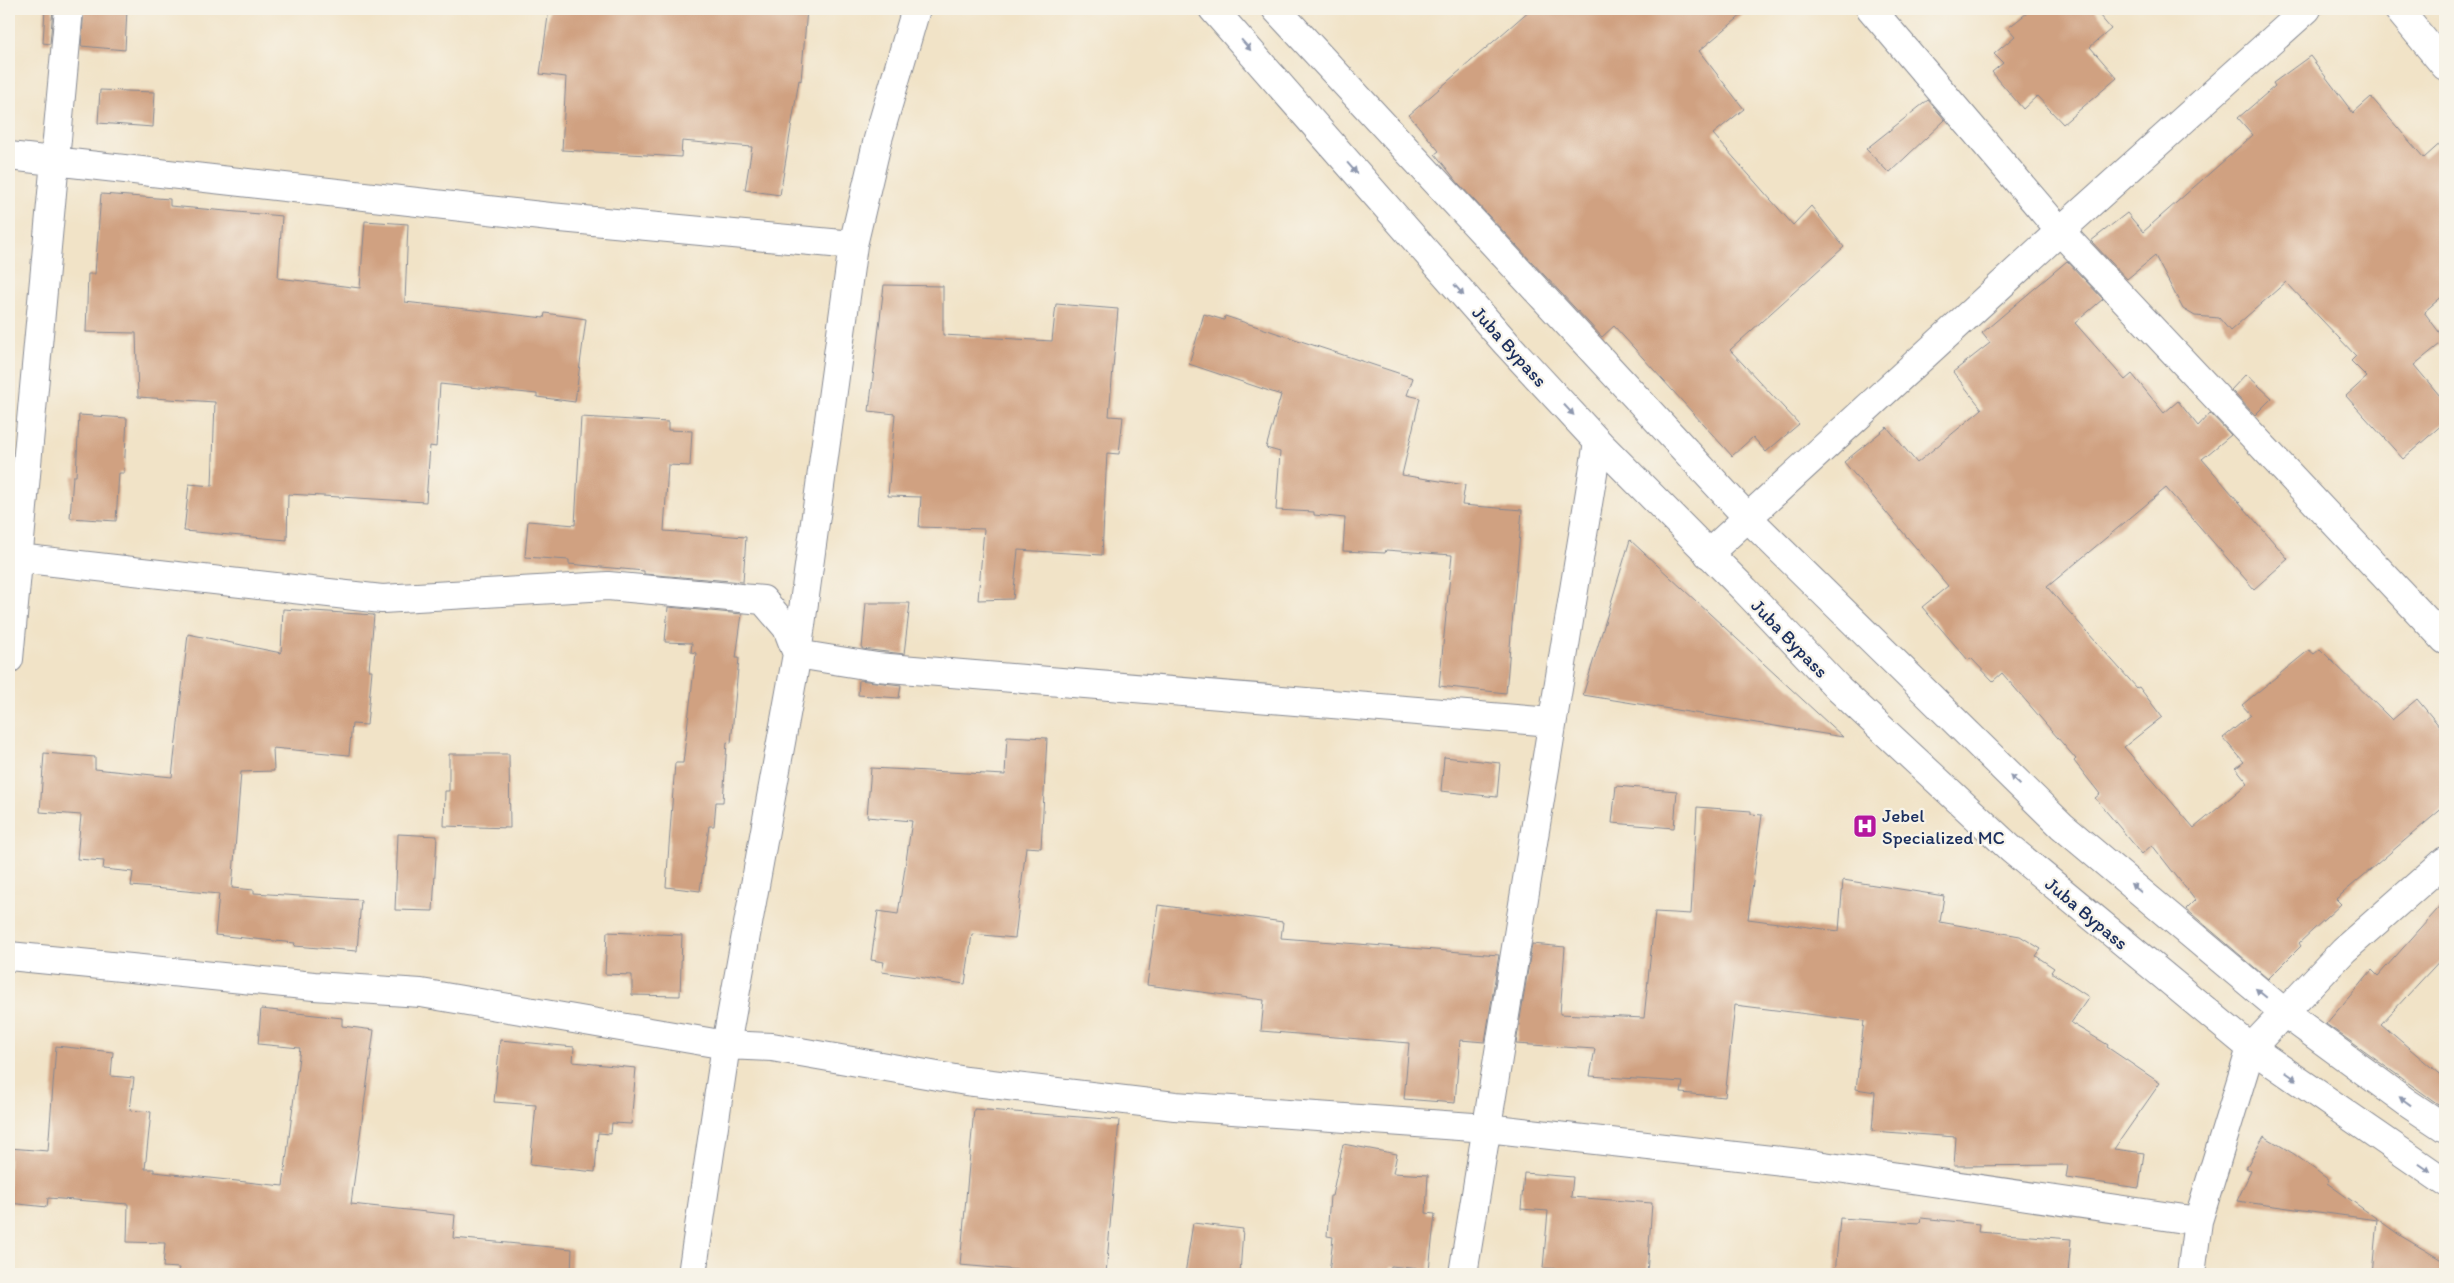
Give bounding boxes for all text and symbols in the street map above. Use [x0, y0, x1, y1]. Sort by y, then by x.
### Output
one-way arrow [1240, 39, 1251, 52]
one-way arrow [1347, 161, 1358, 174]
one-way arrow [1454, 283, 1465, 296]
street label: Juba Bypass [1467, 301, 1552, 392]
one-way arrow [1563, 404, 1574, 417]
street label: Juba Bypass [1746, 594, 1833, 683]
one-way arrow [2009, 774, 2021, 786]
place label: Jebel Specialized MC [1882, 804, 2005, 849]
hospital icon: Jebel Specialized MC [1852, 813, 1878, 839]
street label: Juba Bypass [2041, 872, 2133, 955]
one-way arrow [2130, 883, 2143, 894]
one-way arrow [2255, 987, 2268, 998]
one-way arrow [2284, 1071, 2298, 1081]
one-way arrow [2398, 1096, 2411, 1106]
one-way arrow [2418, 1163, 2431, 1173]

